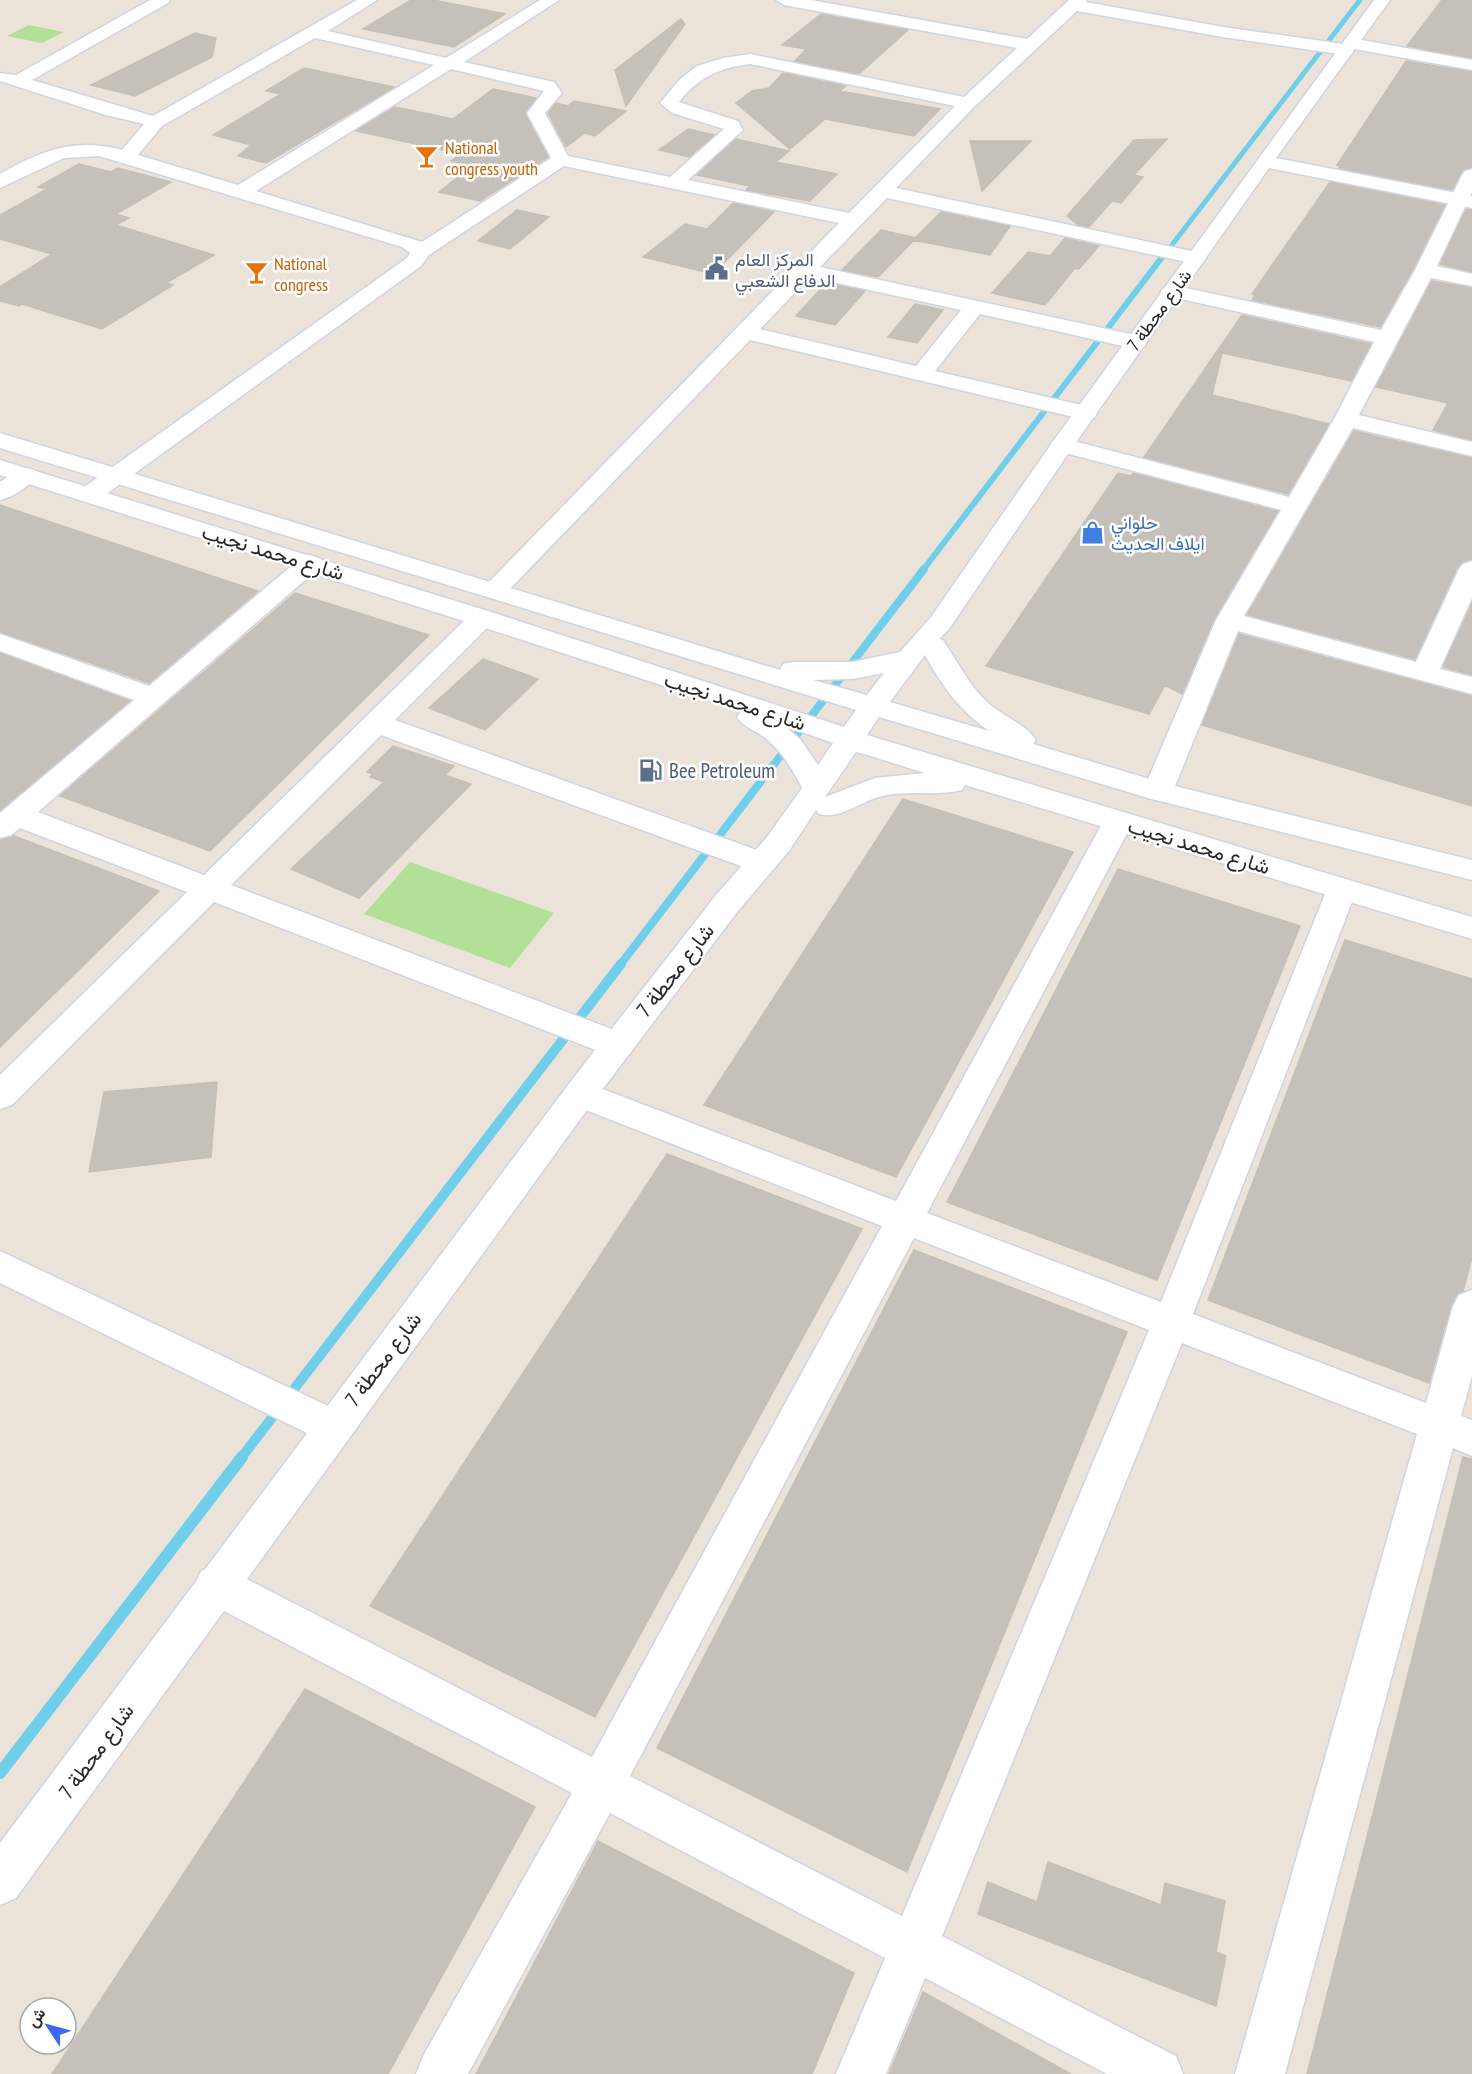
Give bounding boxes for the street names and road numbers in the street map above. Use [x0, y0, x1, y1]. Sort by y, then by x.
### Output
street label: شارع محطة 7 [1122, 265, 1197, 356]
street label: شارع محمد نجيب [198, 518, 347, 587]
street label: شارع محمد نجيب [660, 665, 809, 738]
street label: شارع محمد نجيب [1124, 812, 1273, 881]
street label: شارع محطة 7 [630, 918, 721, 1023]
street label: شارع محطة 7 [339, 1306, 428, 1412]
street label: شارع محطة 7 [52, 1698, 140, 1804]

